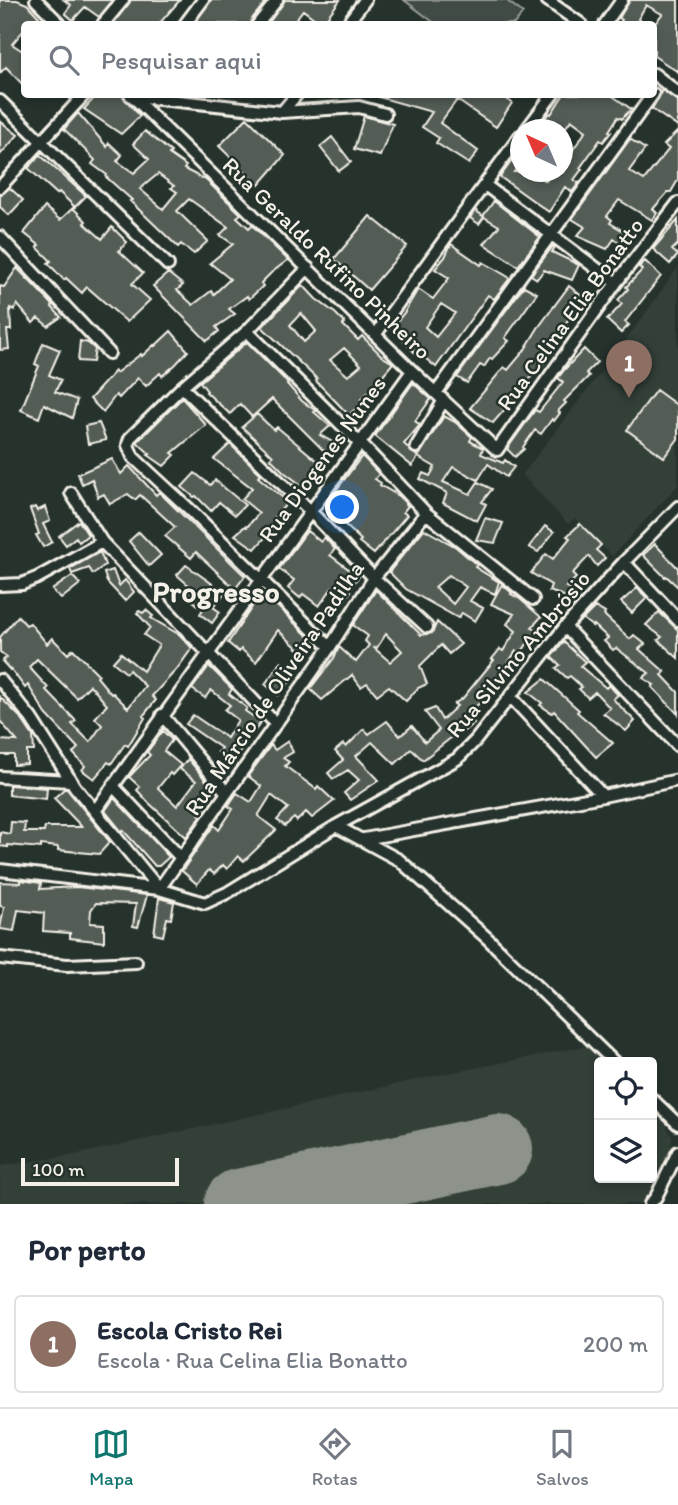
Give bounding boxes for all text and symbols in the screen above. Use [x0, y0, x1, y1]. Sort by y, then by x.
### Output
search box [21, 21, 657, 98]
icon: search [45, 41, 83, 79]
text: Pesquisar aqui [101, 44, 262, 76]
north arrow [510, 119, 573, 182]
street label: Rua Geraldo Rufino Pinheiro [217, 151, 437, 365]
street label: Rua Celina Elia Bonatto [490, 212, 650, 416]
pin: 1 [606, 340, 652, 398]
street label: Rua Diogenes Nunes [252, 370, 392, 548]
your location [325, 490, 359, 524]
street label: Rua Márcio de Oliveira Padilha [178, 555, 370, 821]
street label: Rua Silvino Ambrósio [440, 565, 596, 743]
district label: Progresso [152, 573, 280, 610]
map controls [594, 1057, 657, 1183]
button: locate [594, 1057, 657, 1120]
button: layers [594, 1120, 657, 1183]
scale bar [21, 1155, 178, 1187]
text: 100 m [32, 1158, 84, 1181]
text: Por perto [28, 1231, 146, 1268]
text: Escola Cristo Rei [97, 1314, 283, 1346]
text: 1 [48, 1330, 58, 1358]
text: 200 m [583, 1330, 648, 1358]
text: Escola · Rua Celina Elia Bonatto [97, 1346, 408, 1374]
tab: Mapa [89, 1425, 133, 1490]
tab: Rotas [312, 1425, 358, 1490]
tab: Salvos [536, 1425, 589, 1490]

